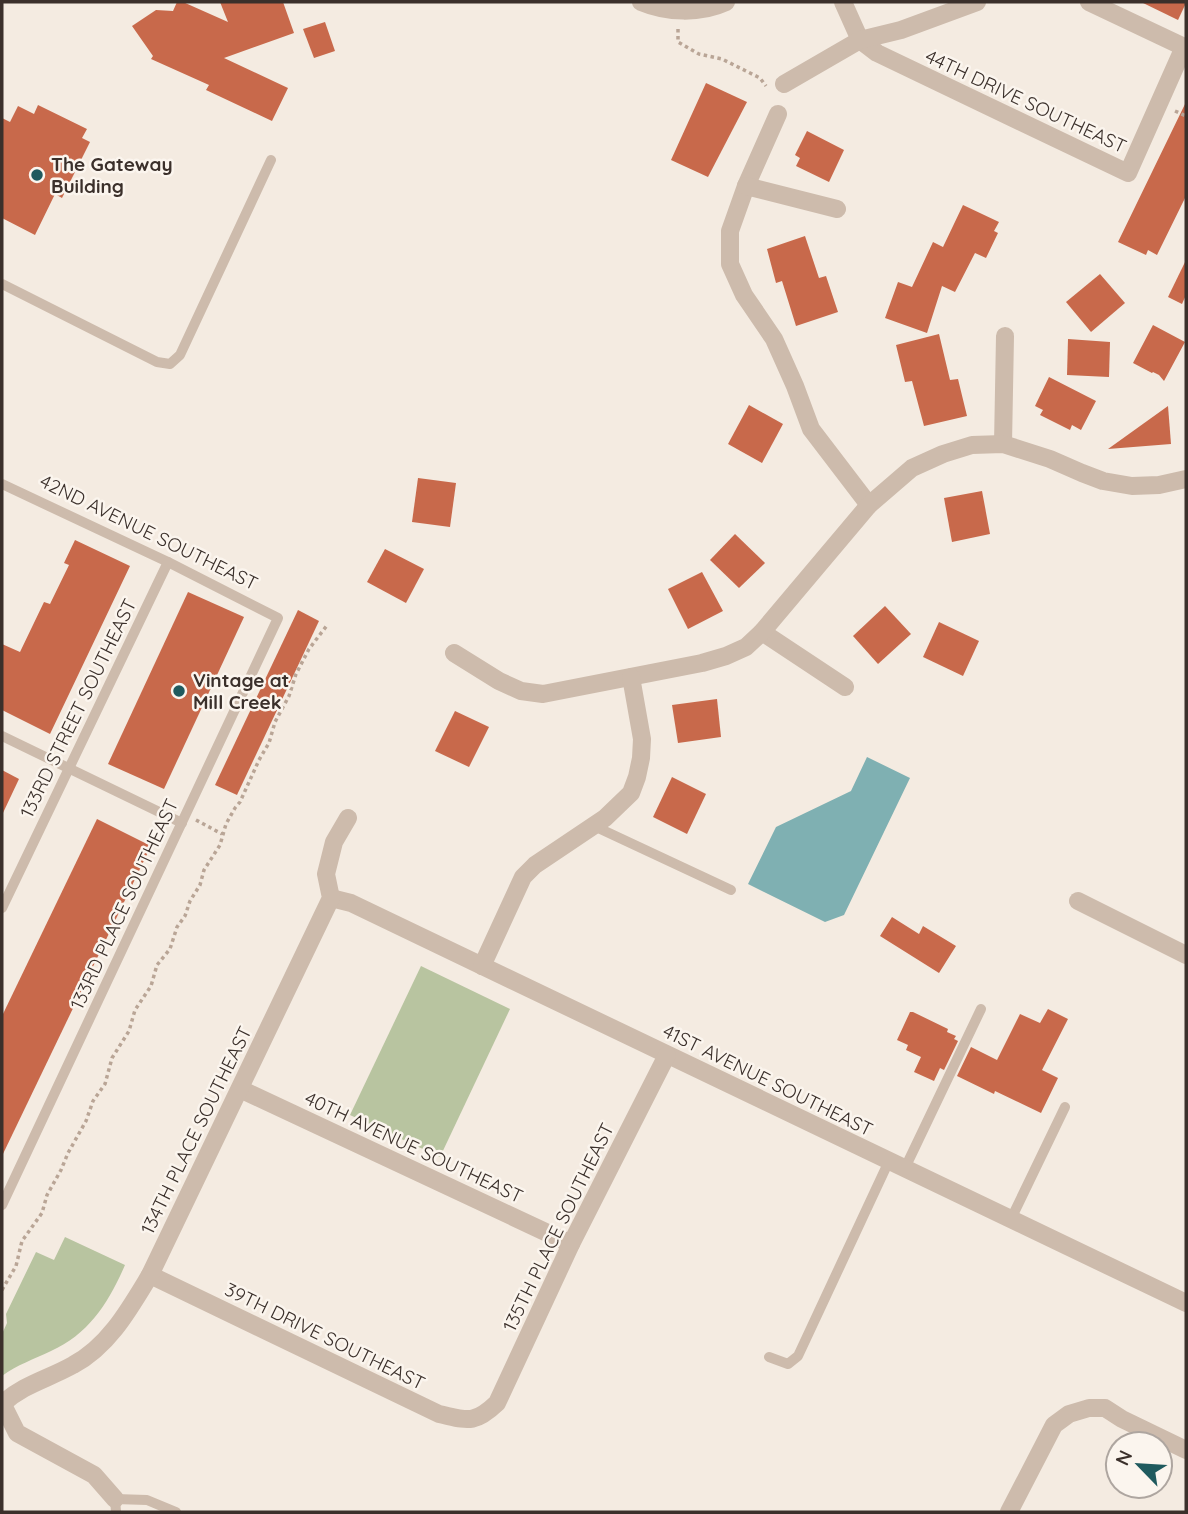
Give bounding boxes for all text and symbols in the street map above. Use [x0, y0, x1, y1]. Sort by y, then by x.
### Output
street label: 44TH DRIVE SOUTHEAST [922, 44, 1130, 158]
place label: The Gateway Building [51, 152, 173, 198]
marker: The Gateway Building [29, 167, 45, 183]
street label: 42ND AVENUE SOUTHEAST [36, 469, 262, 595]
street label: 133RD STREET SOUTHEAST [14, 595, 142, 821]
place label: Vintage at Mill Creek [193, 668, 289, 714]
marker: Vintage at Mill Creek [171, 683, 187, 699]
street label: 133RD PLACE SOUTHEAST [65, 795, 183, 1013]
street label: 41ST AVENUE SOUTHEAST [659, 1019, 877, 1141]
street label: 134TH PLACE SOUTHEAST [135, 1022, 257, 1238]
street label: 40TH AVENUE SOUTHEAST [301, 1086, 527, 1208]
street label: 135TH PLACE SOUTHEAST [497, 1119, 619, 1335]
street label: 39TH DRIVE SOUTHEAST [221, 1277, 429, 1395]
north arrow [1104, 1430, 1174, 1500]
text: N [1110, 1446, 1137, 1469]

